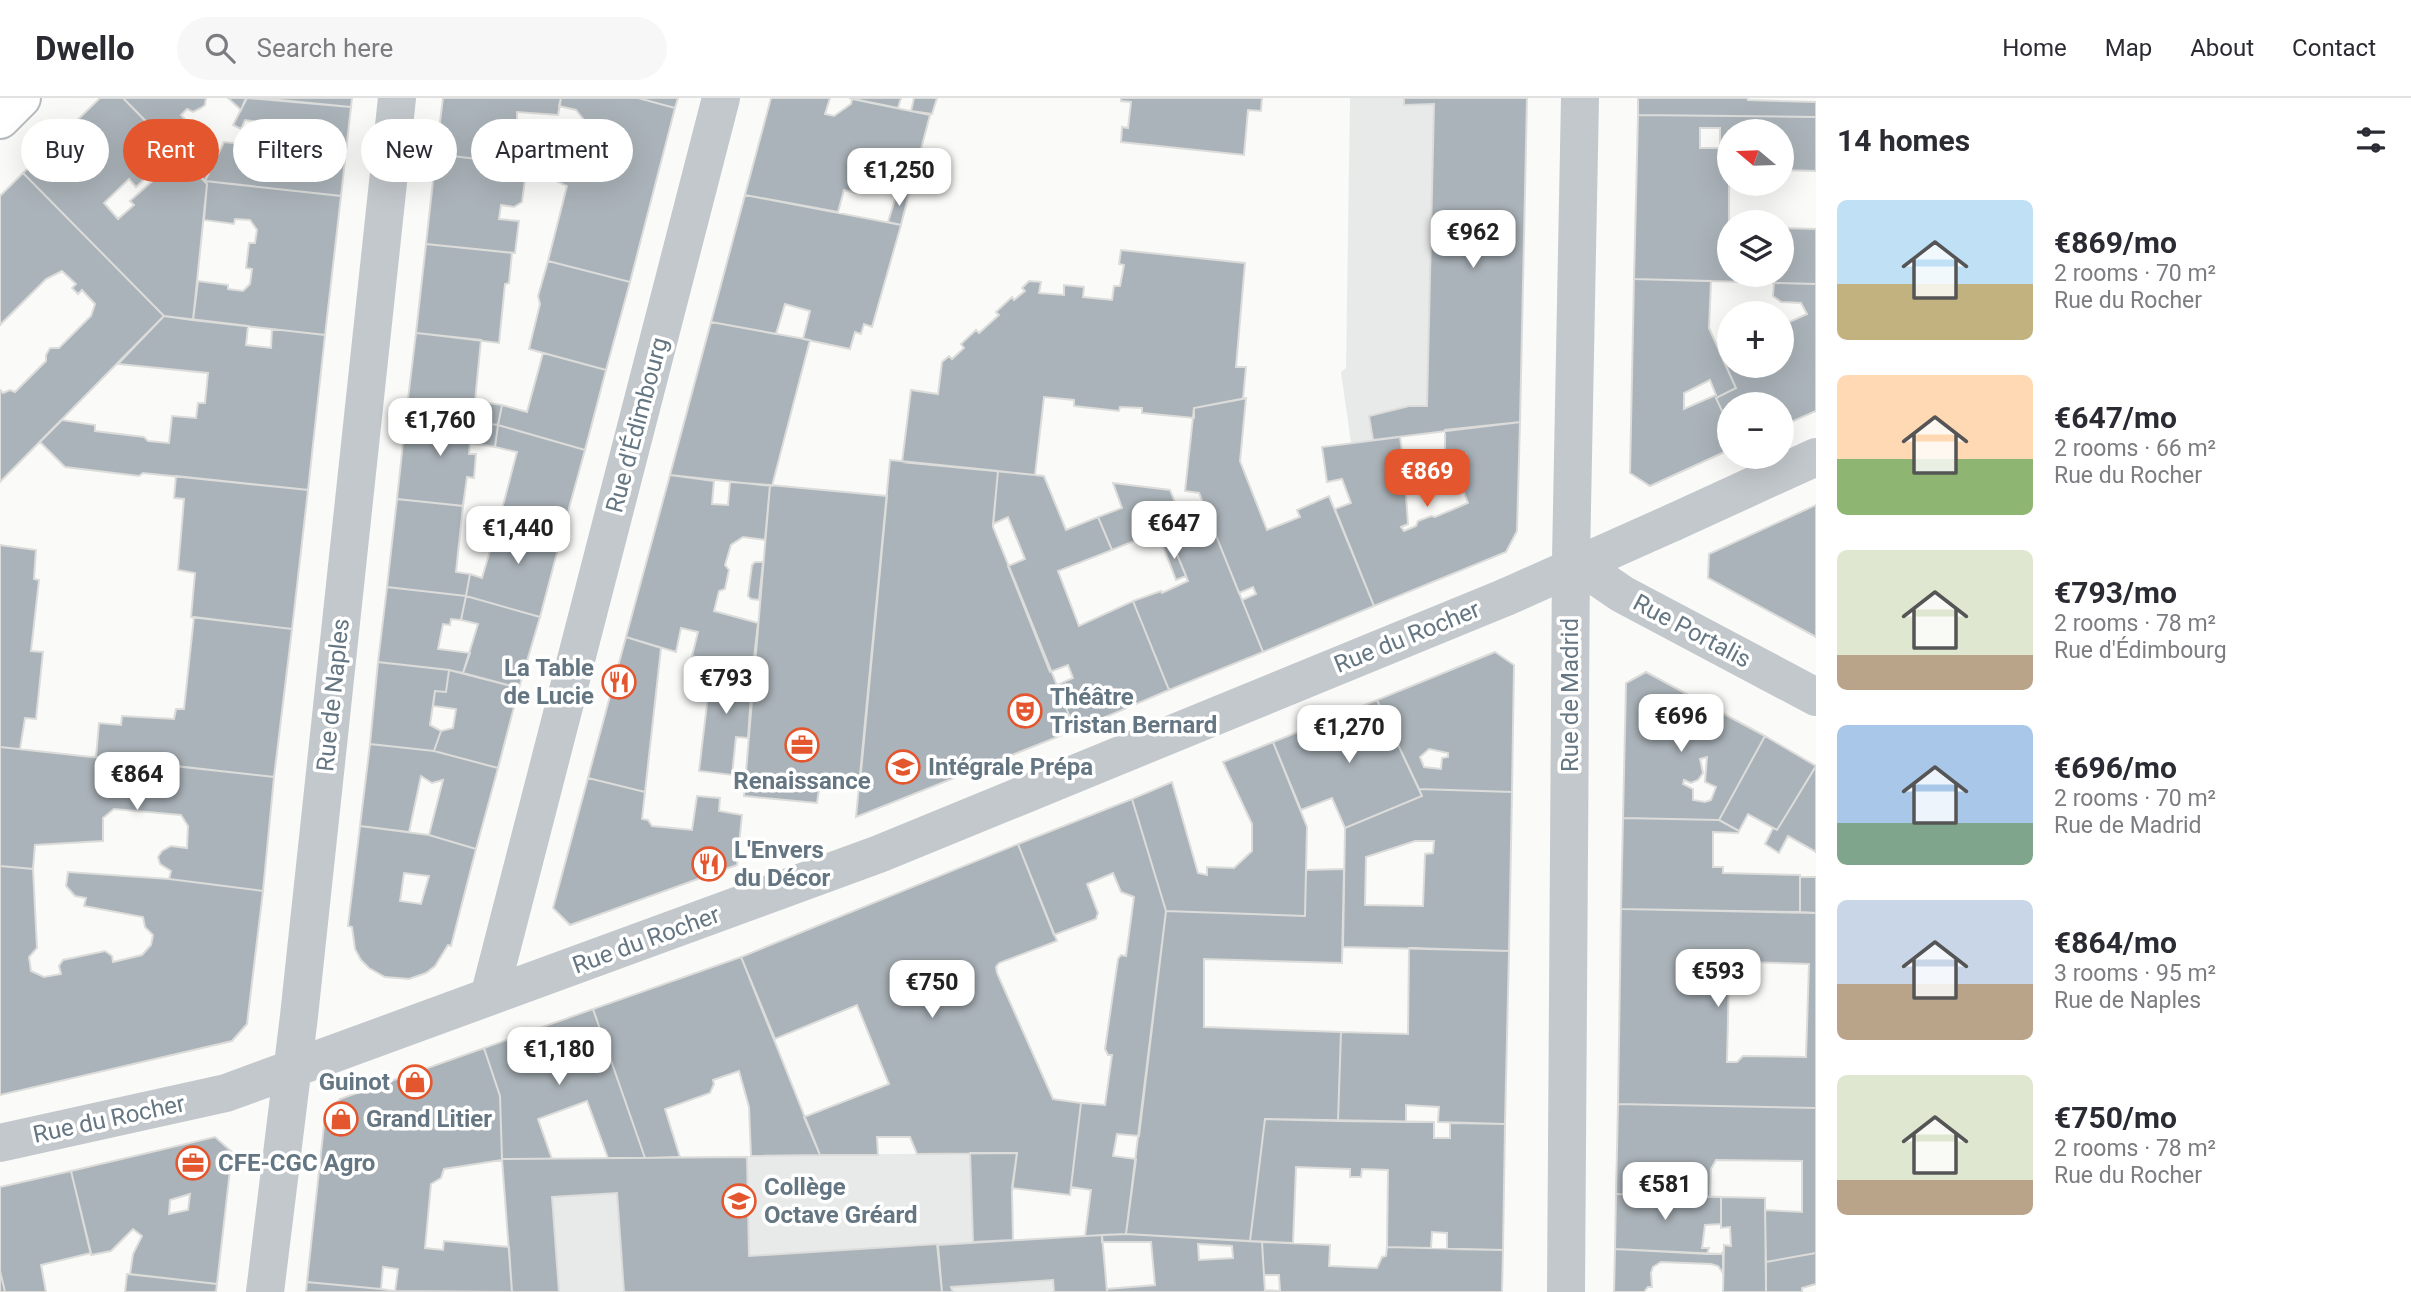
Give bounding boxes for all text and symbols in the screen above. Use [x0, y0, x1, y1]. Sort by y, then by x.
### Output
search box [177, 17, 667, 80]
text: Dwello [35, 29, 135, 68]
icon: search [201, 29, 239, 67]
text: Search here [257, 33, 393, 63]
text: Home [2002, 34, 2067, 62]
text: Map [2105, 34, 2152, 62]
text: About [2190, 34, 2254, 62]
text: Contact [2292, 34, 2376, 62]
chip: Buy [21, 119, 109, 182]
chip: Rent [123, 119, 219, 182]
chip: Filters [233, 119, 347, 182]
chip: New [361, 119, 457, 182]
chip: Apartment [471, 119, 633, 182]
north arrow [1717, 119, 1794, 196]
map controls [1717, 119, 1794, 469]
icon: filters [2352, 121, 2390, 159]
text: 14 homes [1837, 123, 1970, 158]
pin: €1,250 [842, 148, 956, 208]
text: €1,250 [863, 157, 935, 184]
button: layers [1717, 210, 1794, 287]
pin: €962 [1432, 211, 1514, 270]
text: €962 [1447, 219, 1499, 246]
text: €869/mo [2054, 225, 2177, 260]
icon: home [1893, 228, 1977, 312]
text: 2 rooms · 70 m² [2054, 260, 2216, 287]
text: Rue du Rocher [2054, 287, 2202, 314]
button: + [1717, 301, 1794, 378]
street label: Rue d'Édimbourg [600, 334, 674, 516]
button: − [1717, 392, 1794, 469]
pin: €1,760 [383, 398, 497, 458]
text: €647/mo [2054, 400, 2177, 435]
icon: home [1893, 403, 1977, 487]
text: €1,760 [404, 407, 476, 434]
text: 2 rooms · 66 m² [2054, 435, 2216, 462]
pin: €869 [1386, 450, 1468, 509]
text: €869 [1401, 458, 1453, 485]
text: Rue du Rocher [2054, 462, 2202, 489]
pin: €647 [1133, 502, 1215, 561]
pin: €1,440 [461, 506, 575, 566]
text: €647 [1148, 510, 1200, 537]
text: €1,440 [482, 515, 554, 542]
text: €793/mo [2054, 575, 2177, 610]
icon: home [1893, 578, 1977, 662]
street label: Rue Portalis [1628, 588, 1756, 674]
street label: Rue du Rocher [1330, 595, 1484, 679]
text: 2 rooms · 78 m² [2054, 610, 2216, 637]
street label: Rue de Naples [311, 617, 355, 773]
street label: Rue de Madrid [1556, 618, 1584, 772]
text: Rue d'Édimbourg [2054, 637, 2227, 664]
place label: La Table de Lucie [504, 654, 594, 710]
pin: €793 [685, 656, 767, 716]
restaurant icon: La Table de Lucie [600, 663, 638, 701]
text: €793 [700, 665, 752, 692]
place label: Théâtre Tristan Bernard [1050, 683, 1217, 739]
theatre icon: Théâtre Tristan Bernard [1006, 692, 1044, 730]
pin: €696 [1640, 694, 1722, 754]
text: €696 [1655, 703, 1707, 730]
pin: €1,270 [1292, 706, 1406, 765]
text: €1,270 [1313, 714, 1385, 741]
office icon: Renaissance [783, 726, 821, 764]
school or university icon: Intégrale Prépa [884, 748, 922, 786]
text: €696/mo [2054, 750, 2177, 785]
pin: €864 [96, 752, 178, 812]
place label: Intégrale Prépa [928, 753, 1093, 781]
icon: home [1893, 753, 1977, 837]
text: €864 [111, 761, 163, 788]
place label: Renaissance [733, 767, 871, 795]
text: 2 rooms · 70 m² [2054, 785, 2216, 812]
text: Rue de Madrid [2054, 812, 2202, 839]
place label: L'Envers du Décor [734, 836, 831, 892]
restaurant icon: L'Envers du Décor [690, 845, 728, 883]
street label: Rue du Rocher [569, 900, 723, 980]
text: €864/mo [2054, 925, 2177, 960]
icon: home [1893, 928, 1977, 1012]
pin: €593 [1677, 950, 1759, 1009]
text: €593 [1692, 958, 1744, 985]
pin: €750 [891, 960, 973, 1020]
text: 3 rooms · 95 m² [2054, 960, 2216, 987]
text: €750 [906, 969, 958, 996]
text: Rue de Naples [2054, 987, 2201, 1014]
pin: €1,180 [502, 1028, 616, 1087]
text: €1,180 [523, 1036, 595, 1063]
shop icon: Guinot [396, 1063, 434, 1101]
place label: Guinot [319, 1068, 390, 1096]
street label: Rue du Rocher [31, 1089, 187, 1149]
shop icon: Grand Litier [322, 1100, 360, 1138]
text: €750/mo [2054, 1100, 2177, 1135]
icon: home [1893, 1103, 1977, 1187]
place label: Grand Litier [366, 1105, 492, 1133]
text: 2 rooms · 78 m² [2054, 1135, 2216, 1162]
office icon: CFE-CGC Agro [174, 1144, 212, 1182]
place label: CFE-CGC Agro [218, 1149, 375, 1177]
pin: €581 [1624, 1162, 1706, 1222]
text: Rue du Rocher [2054, 1162, 2202, 1189]
text: €581 [1639, 1171, 1691, 1198]
place label: Collège Octave Gréard [764, 1173, 918, 1229]
school or university icon: Collège Octave Gréard [720, 1182, 758, 1220]

